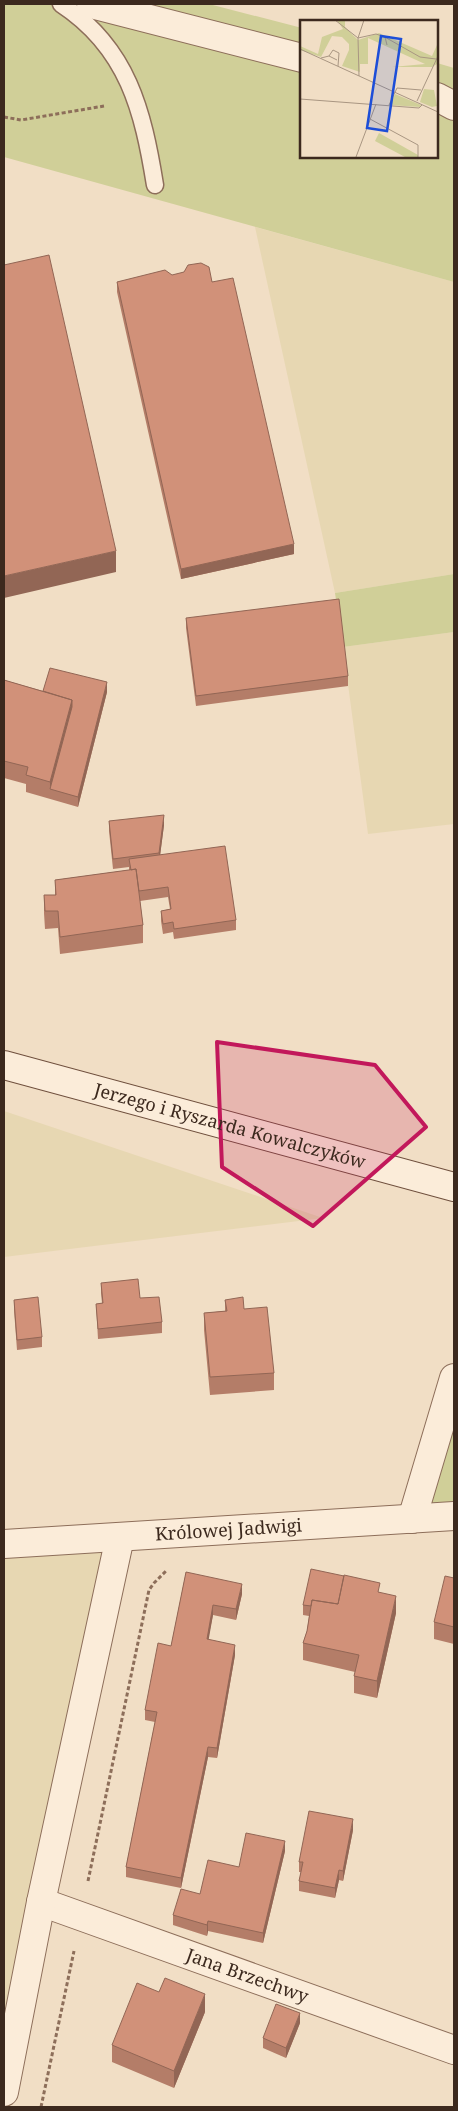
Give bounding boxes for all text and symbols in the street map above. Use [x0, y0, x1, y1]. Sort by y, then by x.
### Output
inset map [300, 20, 438, 158]
street label: Jerzego i Ryszarda Kowalczyków [91, 1077, 369, 1174]
street label: Królowej Jadwigi [154, 1512, 303, 1546]
street label: Jana Brzechwy [182, 1942, 313, 2008]

